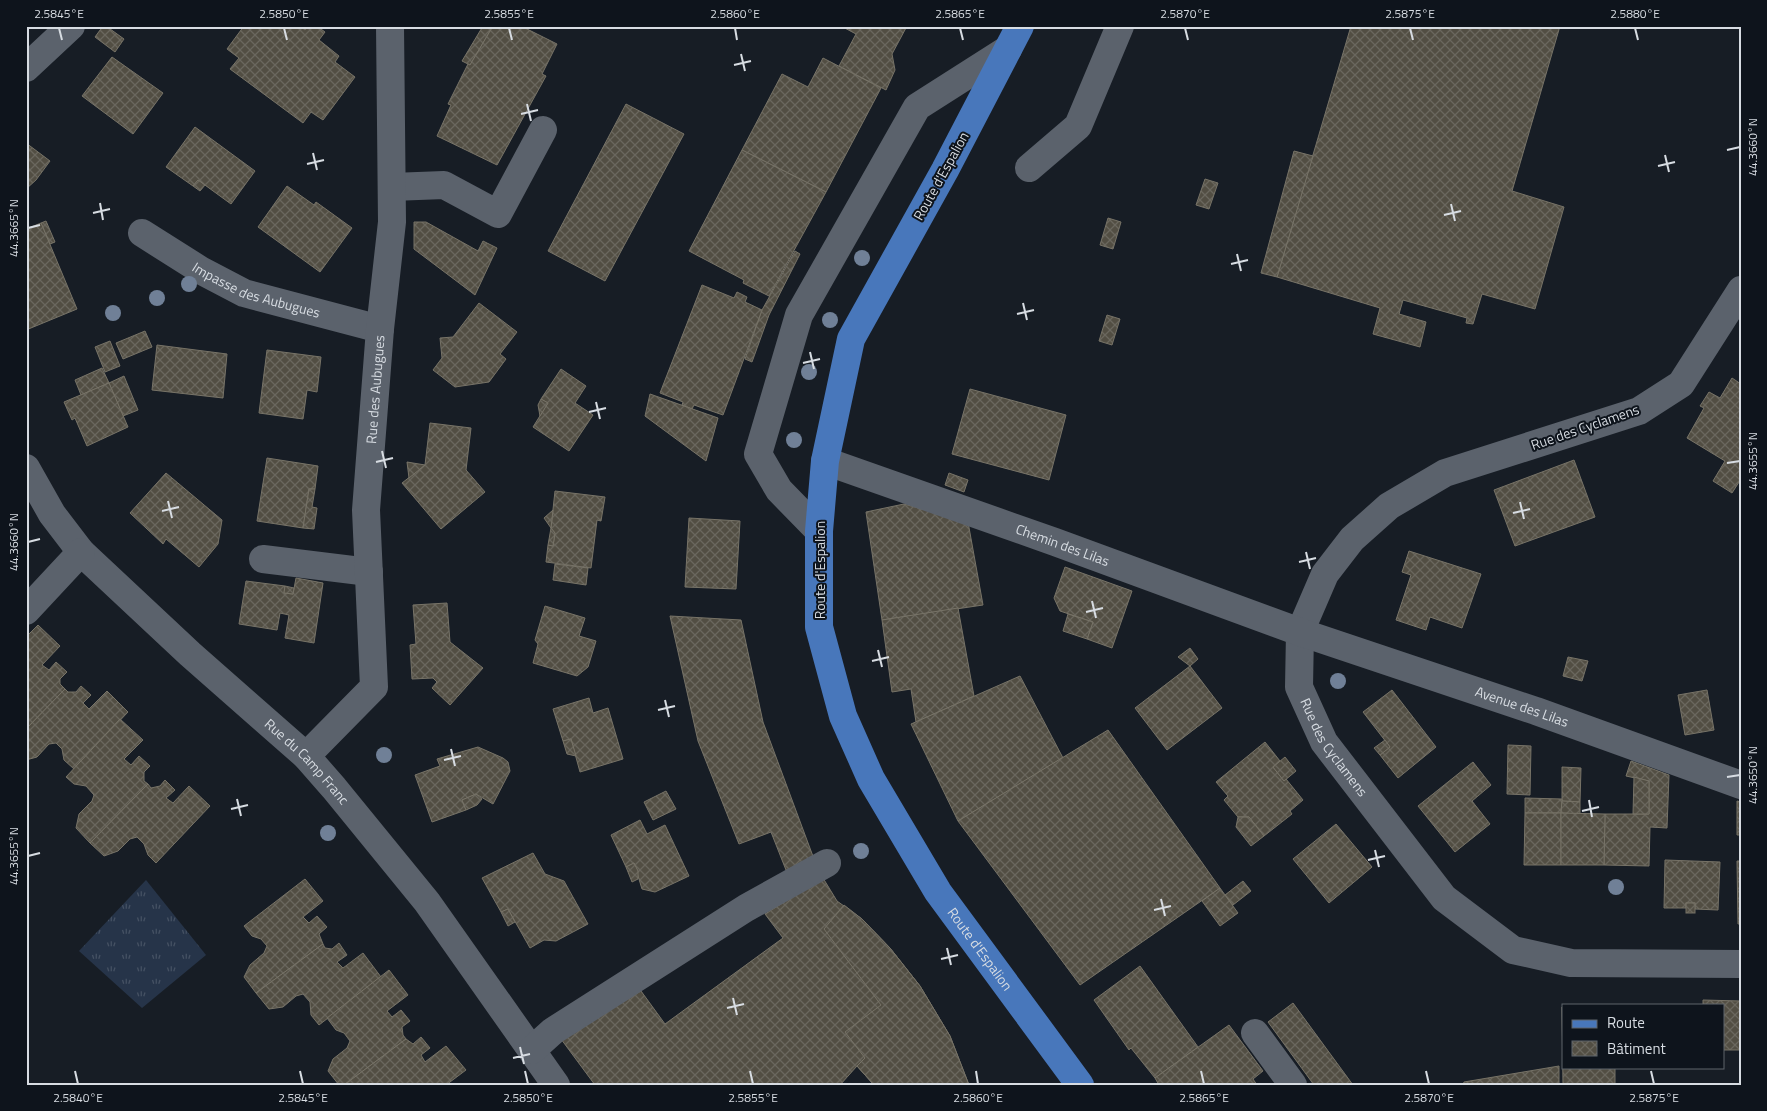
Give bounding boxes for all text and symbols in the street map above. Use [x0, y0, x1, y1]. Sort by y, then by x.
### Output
text: 2.5845°E [34, 4, 84, 23]
text: 2.5850°E [259, 4, 309, 23]
text: 2.5855°E [484, 4, 534, 23]
text: 2.5860°E [710, 4, 760, 23]
text: 2.5865°E [935, 4, 985, 23]
text: 2.5870°E [1160, 4, 1210, 23]
text: 2.5875°E [1385, 4, 1435, 23]
text: 2.5880°E [1610, 4, 1660, 23]
text: 44.3660°N [1743, 118, 1762, 176]
street label: Route d'Espalion [907, 128, 974, 224]
text: 44.3665°N [4, 199, 23, 257]
street label: Impasse des Aubugues [188, 256, 323, 323]
street label: Rue des Aubugues [360, 334, 390, 445]
street label: Rue des Cyclamens [1528, 398, 1642, 455]
text: 44.3655°N [1743, 432, 1762, 490]
text: 44.3660°N [4, 513, 23, 571]
street label: Chemin des Lilas [1013, 518, 1113, 571]
street label: Route d'Espalion [809, 521, 830, 619]
street label: Avenue des Lilas [1473, 680, 1572, 732]
street label: Rue des Cyclamens [1295, 694, 1373, 801]
street label: Rue du Camp Franc [260, 713, 354, 809]
text: 44.3650°N [1743, 746, 1762, 804]
text: 44.3655°N [4, 827, 23, 885]
street label: Route d'Espalion [943, 903, 1018, 995]
legend [1562, 1004, 1724, 1068]
text: Route [1607, 1011, 1645, 1034]
text: Bâtiment [1607, 1037, 1666, 1060]
text: 2.5840°E [53, 1088, 103, 1107]
text: 2.5845°E [278, 1088, 328, 1107]
text: 2.5850°E [503, 1088, 553, 1107]
text: 2.5855°E [728, 1088, 778, 1107]
text: 2.5860°E [953, 1088, 1003, 1107]
text: 2.5865°E [1179, 1088, 1229, 1107]
text: 2.5870°E [1404, 1088, 1454, 1107]
text: 2.5875°E [1629, 1088, 1679, 1107]

